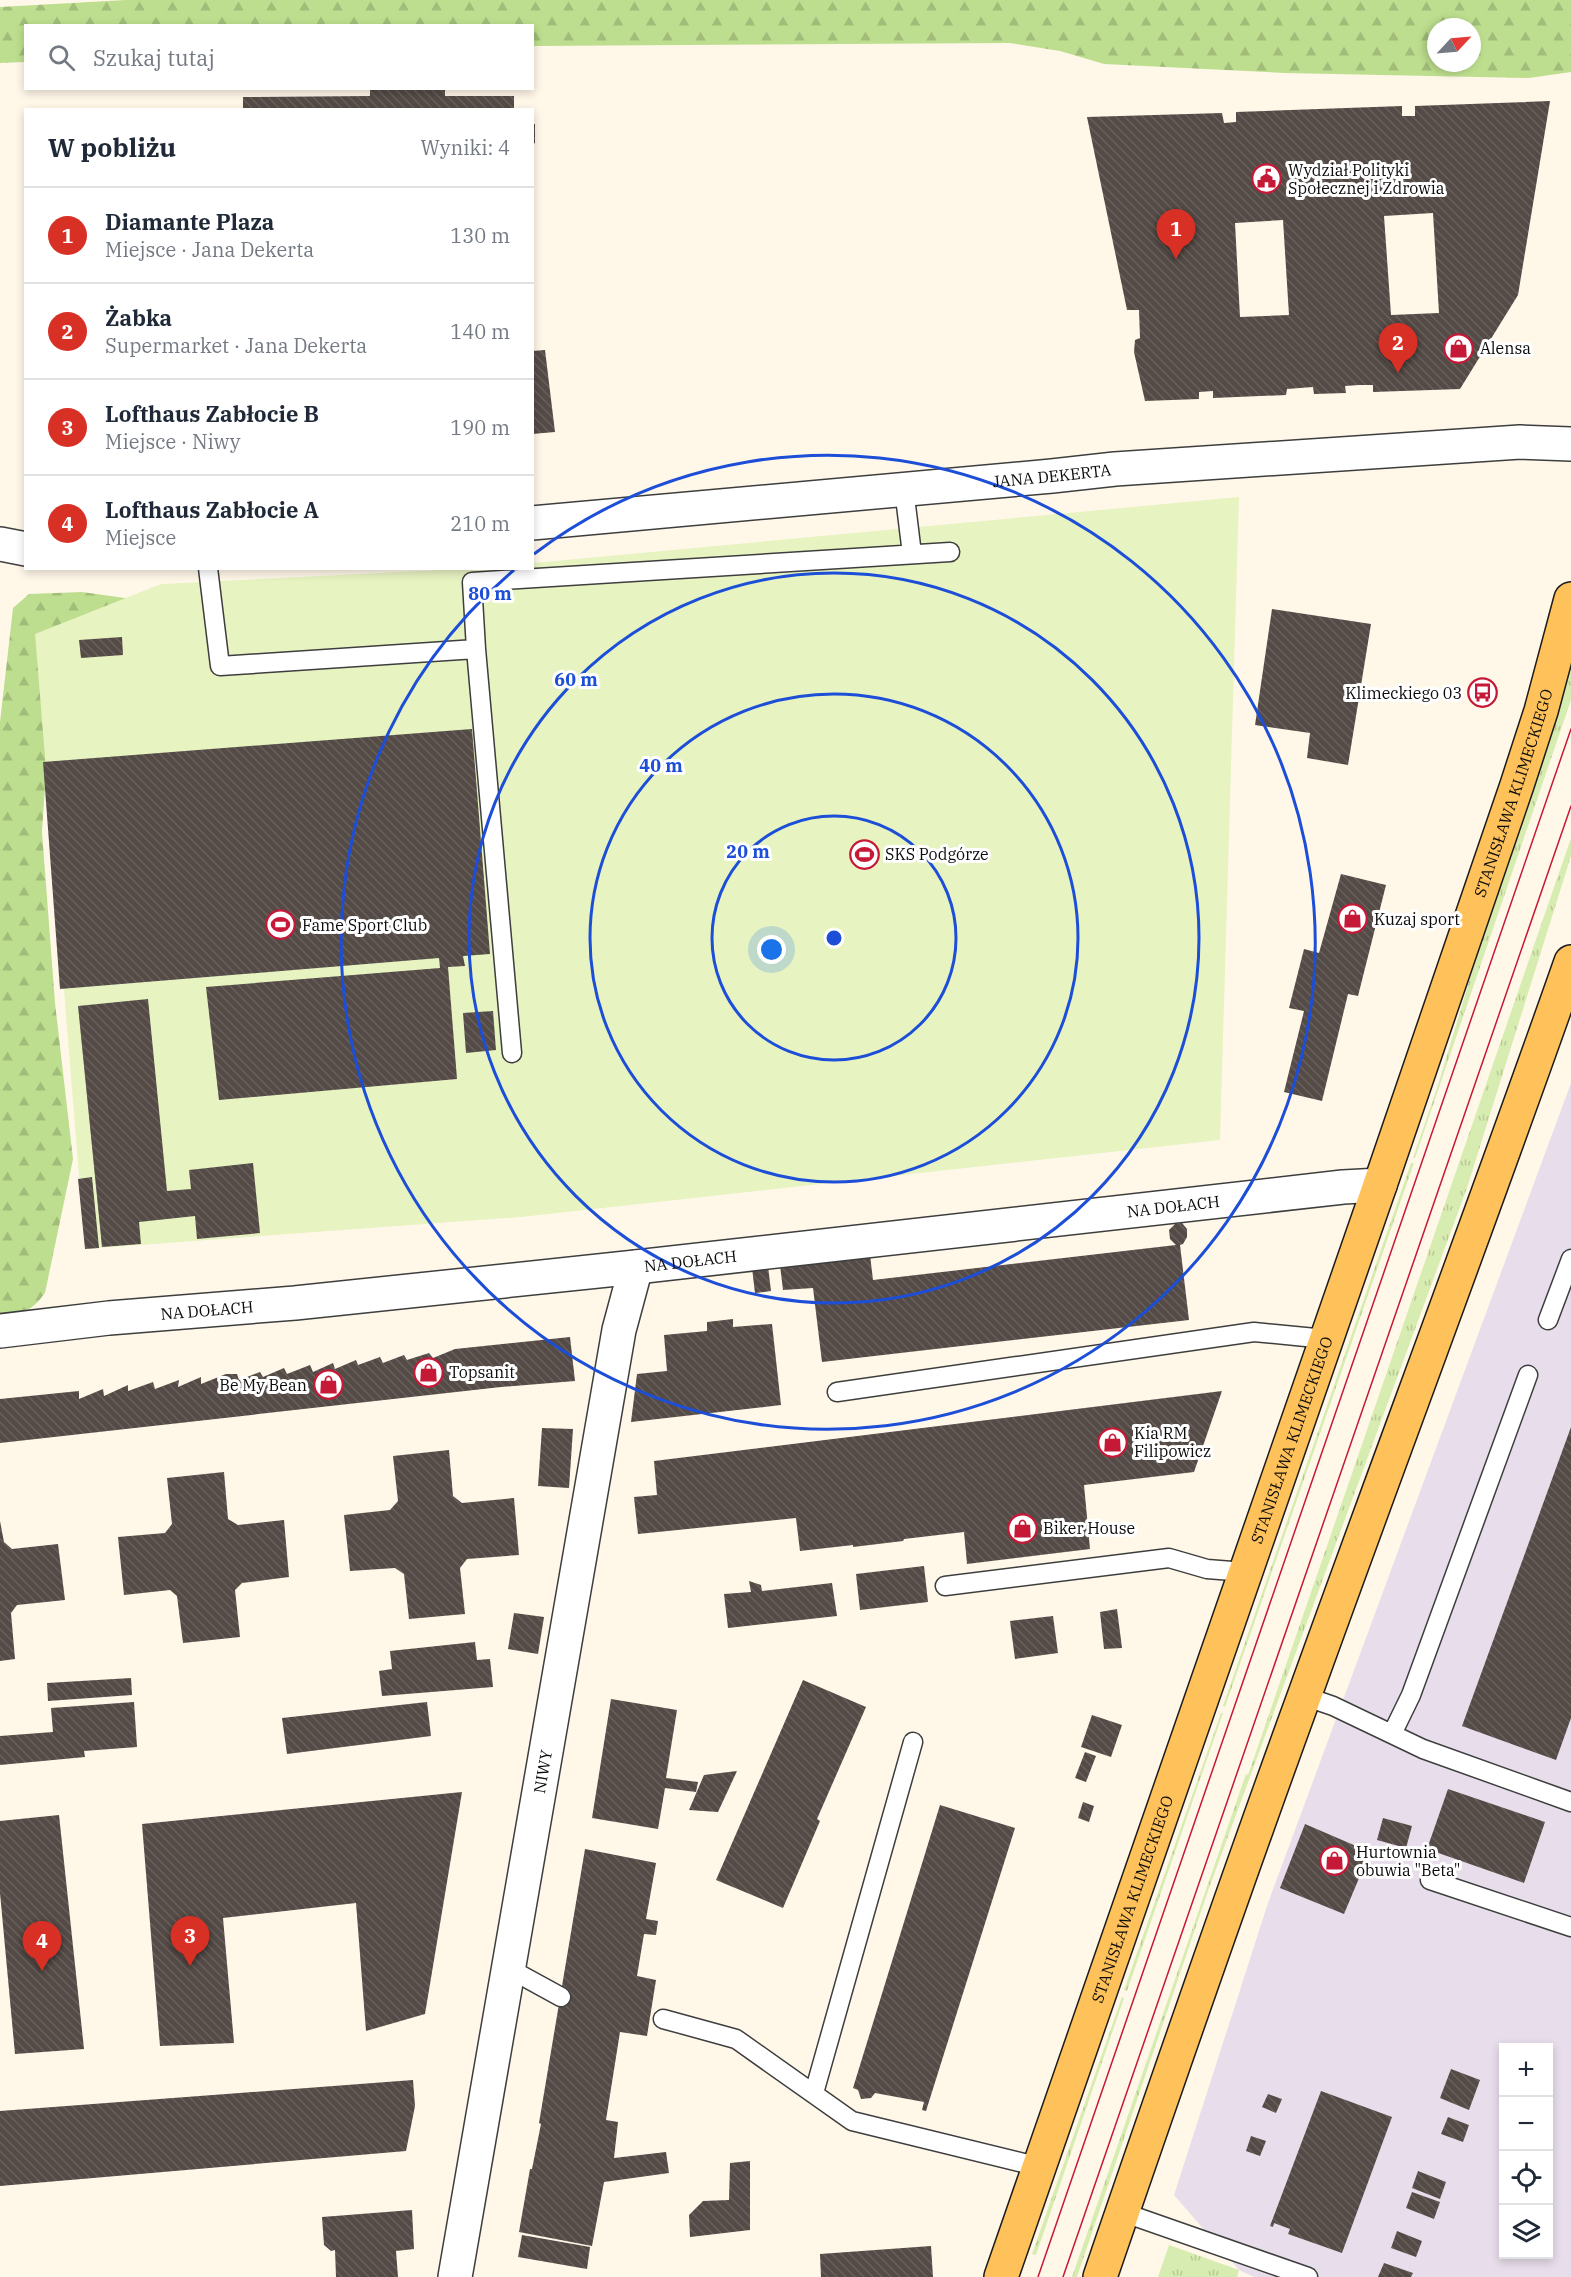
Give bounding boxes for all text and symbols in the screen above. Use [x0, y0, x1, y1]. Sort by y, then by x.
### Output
north arrow [1427, 18, 1481, 72]
search box [24, 24, 534, 90]
icon: search [45, 41, 78, 74]
text: Szukaj tutaj [93, 43, 215, 72]
text: W pobliżu [48, 130, 176, 164]
text: Wyniki: 4 [421, 134, 510, 161]
place label: Wydział Polityki Społecznej i Zdrowia [1288, 160, 1445, 198]
public building icon: Wydział Polityki Społecznej i Zdrowia [1251, 163, 1283, 195]
text: Diamante Plaza [105, 207, 274, 236]
pin: 1 [1156, 210, 1196, 259]
text: 1 [62, 222, 74, 249]
text: 130 m [450, 222, 510, 249]
text: Miejsce · Jana Dekerta [105, 236, 314, 263]
text: Żabka [105, 303, 172, 332]
text: 2 [62, 318, 74, 345]
text: 140 m [450, 318, 510, 345]
pin: 2 [1378, 324, 1418, 373]
text: Supermarket · Jana Dekerta [105, 332, 367, 359]
shop icon: Alensa [1443, 332, 1475, 364]
place label: Alensa [1480, 338, 1531, 358]
text: Lofthaus Zabłocie B [105, 399, 319, 428]
text: 3 [62, 414, 74, 441]
text: 190 m [450, 414, 510, 441]
text: Miejsce · Niwy [105, 428, 240, 455]
street label: JANA DEKERTA [992, 460, 1112, 491]
text: Lofthaus Zabłocie A [105, 495, 319, 524]
text: 4 [62, 510, 74, 537]
text: 210 m [450, 510, 510, 537]
text: Miejsce [105, 524, 176, 551]
text: 80 m [468, 582, 512, 605]
text: 60 m [554, 668, 598, 691]
bus stop icon: Klimeckiego 03 [1467, 677, 1499, 709]
place label: Klimeckiego 03 [1345, 683, 1462, 703]
street label: STANISŁAWA KLIMECKIEGO [1469, 687, 1557, 900]
text: 40 m [639, 754, 683, 777]
sports icon: SKS Podgórze [848, 838, 880, 870]
text: 20 m [726, 840, 770, 863]
place label: SKS Podgórze [885, 844, 989, 864]
shop icon: Kuzaj sport [1337, 903, 1369, 935]
sports icon: Fame Sport Club [265, 909, 297, 941]
place label: Kuzaj sport [1374, 909, 1460, 929]
place label: Fame Sport Club [302, 915, 427, 935]
centre of rings [824, 928, 844, 948]
your location [757, 935, 786, 964]
street label: NA DOŁACH [1126, 1191, 1221, 1221]
street label: NA DOŁACH [643, 1246, 738, 1276]
street label: NA DOŁACH [160, 1296, 254, 1324]
street label: STANISŁAWA KLIMECKIEGO [1246, 1334, 1337, 1546]
shop icon: Topsanit [412, 1356, 444, 1388]
place label: Topsanit [449, 1362, 515, 1382]
shop icon: Be My Bean [312, 1369, 344, 1401]
place label: Be My Bean [219, 1375, 307, 1395]
place label: Kia RM Filipowicz [1134, 1423, 1211, 1461]
shop icon: Kia RM Filipowicz [1097, 1426, 1129, 1458]
shop icon: Biker House [1006, 1512, 1038, 1544]
place label: Biker House [1043, 1518, 1135, 1538]
street label: NIWY [529, 1748, 556, 1795]
street label: STANISŁAWA KLIMECKIEGO [1087, 1793, 1177, 2006]
place label: Hurtownia obuwia "Beta" [1356, 1842, 1461, 1880]
shop icon: Hurtownia obuwia "Beta" [1319, 1845, 1351, 1877]
pin: 3 [170, 1916, 210, 1966]
pin: 4 [22, 1922, 62, 1971]
map controls [1499, 2043, 1553, 2259]
button: + [1499, 2043, 1553, 2097]
button: − [1499, 2097, 1553, 2151]
button: locate [1499, 2151, 1553, 2205]
button: layers [1499, 2205, 1553, 2259]

